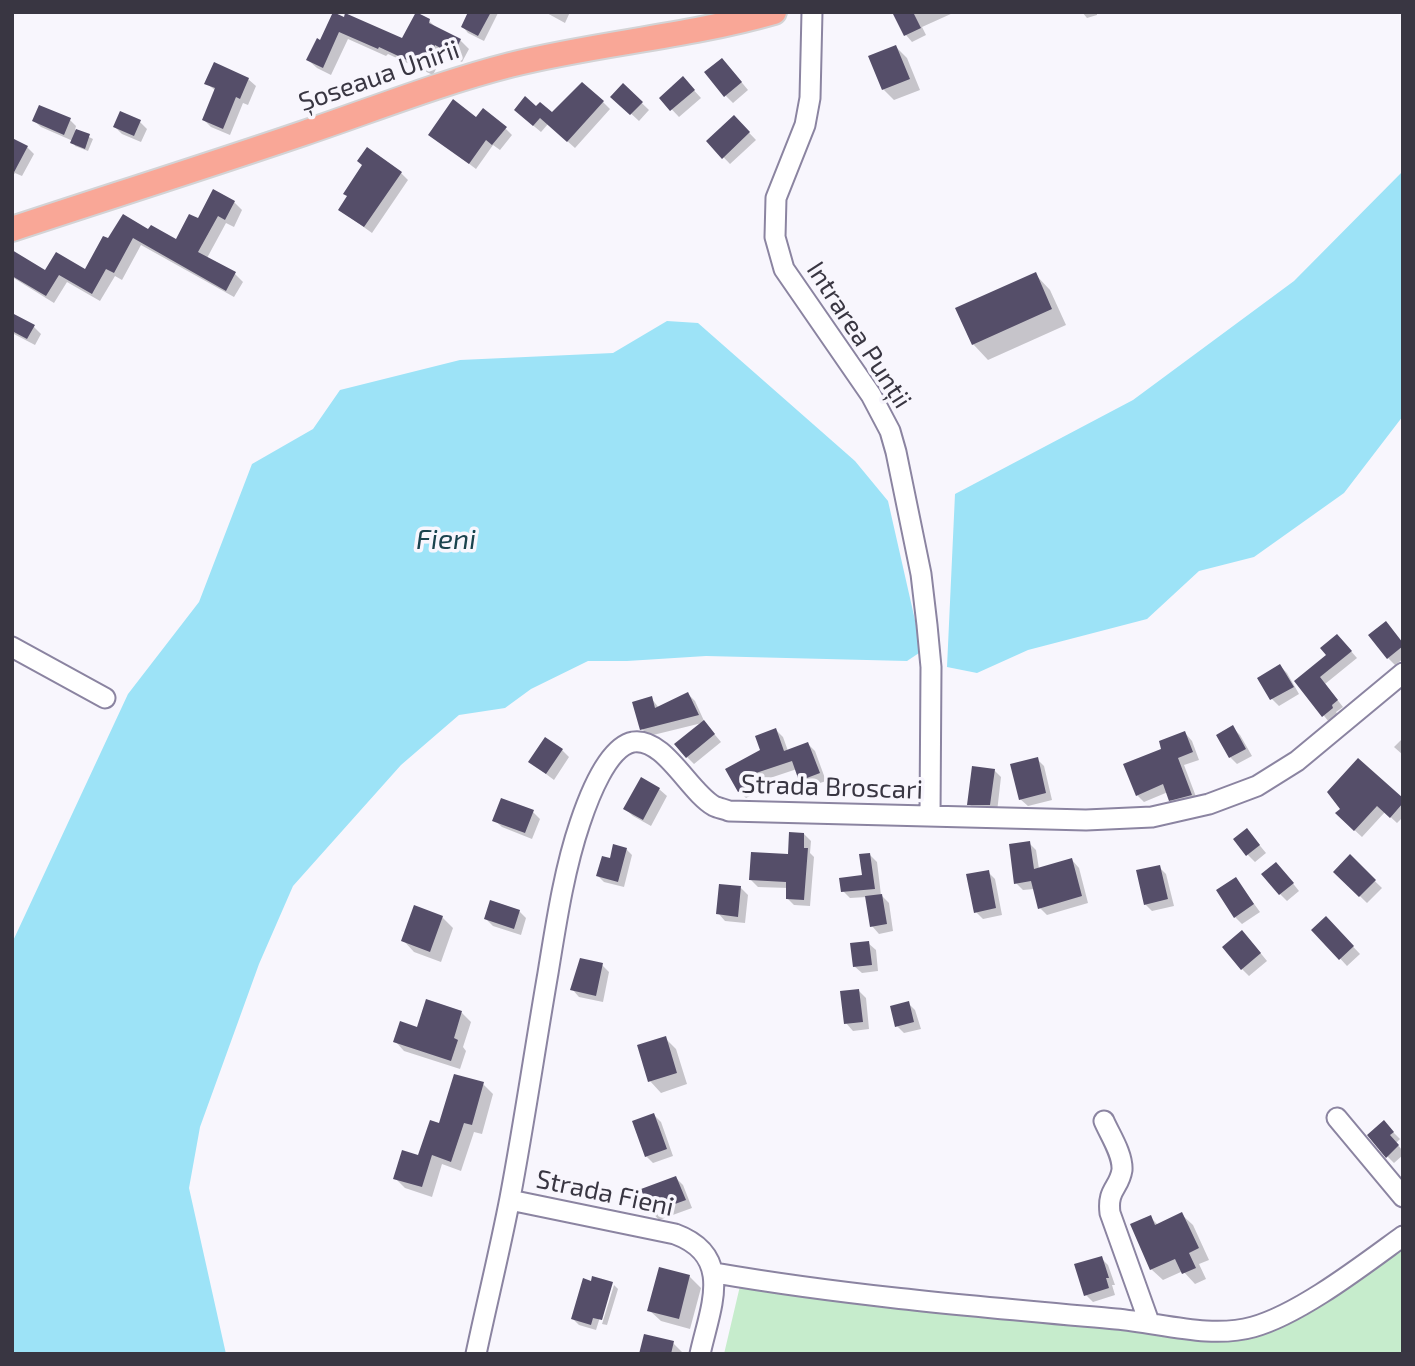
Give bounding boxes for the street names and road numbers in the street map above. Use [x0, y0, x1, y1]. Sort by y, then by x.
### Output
street label: Șoseaua Unirii [295, 34, 463, 118]
street label: Intrarea Punții [800, 256, 918, 414]
street label: Strada Broscari [740, 768, 924, 806]
street label: Strada Fieni [533, 1163, 677, 1223]

